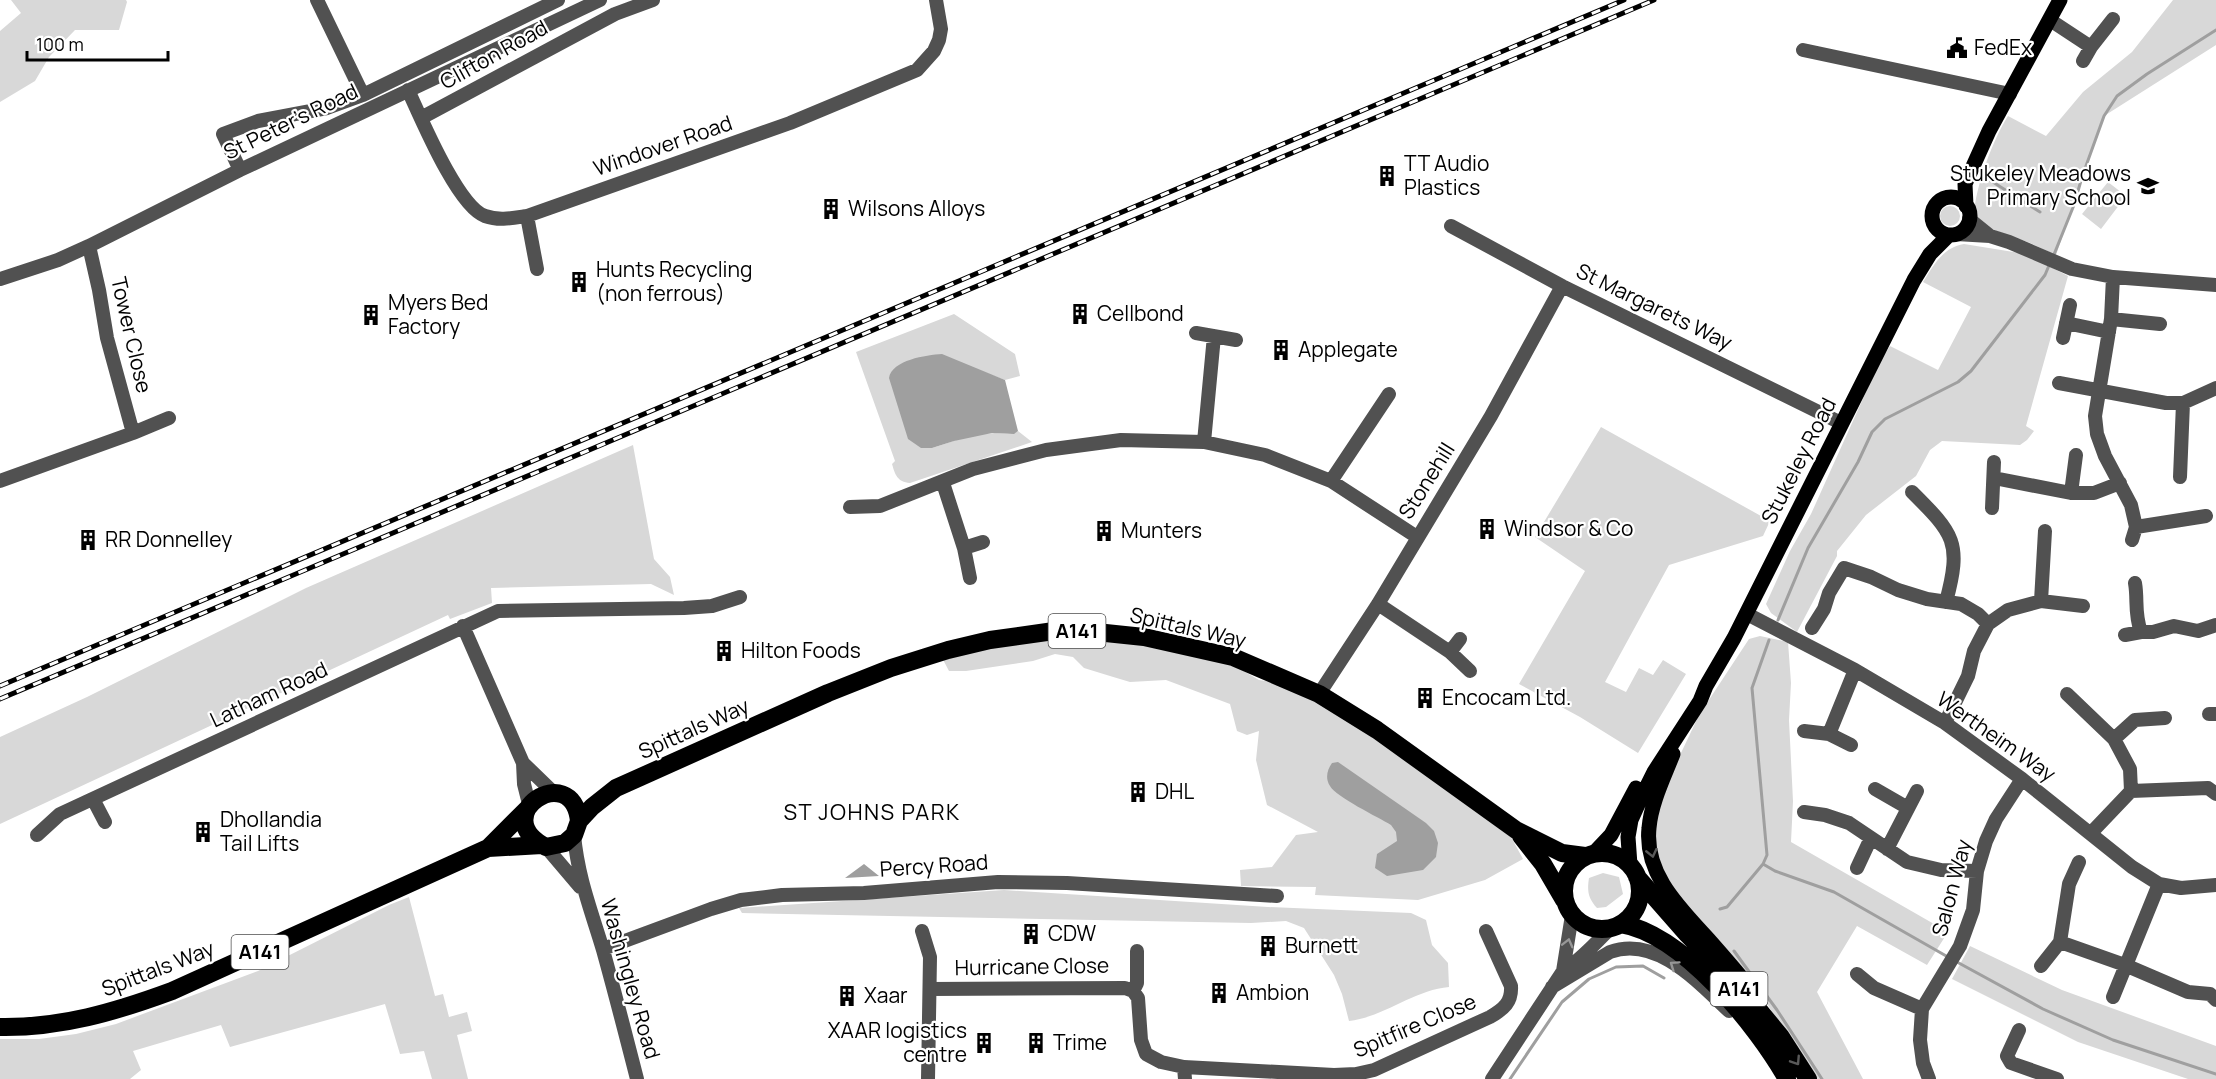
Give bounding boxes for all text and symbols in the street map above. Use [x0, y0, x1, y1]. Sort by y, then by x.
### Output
street label: Clifton Road [435, 13, 552, 95]
scale bar [27, 24, 168, 62]
text: 100 m [36, 32, 84, 56]
place label: FedEx [1974, 33, 2032, 61]
public building icon: FedEx [1945, 36, 1969, 60]
street label: St Peter's Road [219, 76, 362, 166]
street label: Windover Road [590, 108, 736, 182]
place label: TT Audio Plastics [1404, 149, 1489, 201]
place label: Stukeley Meadows Primary School [1950, 159, 2131, 211]
building icon: TT Audio Plastics [1375, 164, 1399, 188]
school or university icon: Stukeley Meadows Primary School [2136, 174, 2160, 198]
place label: Wilsons Alloys [848, 194, 985, 222]
building icon: Wilsons Alloys [819, 197, 843, 221]
place label: Hunts Recycling (non ferrous) [596, 255, 752, 307]
street label: St Margarets Way [1572, 256, 1737, 356]
building icon: Hunts Recycling (non ferrous) [567, 270, 591, 294]
street label: Tower Close [105, 274, 159, 395]
place label: Myers Bed Factory [388, 288, 489, 340]
place label: Cellbond [1097, 299, 1184, 327]
building icon: Cellbond [1068, 302, 1092, 326]
building icon: Myers Bed Factory [359, 303, 383, 327]
place label: Applegate [1298, 335, 1398, 363]
building icon: Applegate [1269, 338, 1293, 362]
street label: Stukeley Road [1754, 393, 1842, 529]
street label: Stonehill [1392, 437, 1461, 524]
place label: Windsor & Co [1504, 514, 1634, 542]
place label: Munters [1121, 516, 1202, 544]
building icon: Windsor & Co [1475, 517, 1499, 541]
building icon: Munters [1092, 519, 1116, 543]
place label: RR Donnelley [105, 525, 232, 553]
building icon: RR Donnelley [76, 528, 100, 552]
street label: Spittals Way [1127, 600, 1249, 654]
road number: A141 [1048, 614, 1106, 648]
place label: Hilton Foods [741, 636, 861, 664]
building icon: Hilton Foods [712, 639, 736, 663]
street label: Latham Road [205, 655, 332, 734]
place label: Encocam Ltd. [1442, 683, 1571, 711]
street label: Wertheim Way [1932, 685, 2062, 788]
building icon: Encocam Ltd. [1413, 686, 1437, 710]
street label: Spittals Way [634, 691, 753, 765]
place label: DHL [1155, 777, 1194, 805]
building icon: DHL [1126, 780, 1150, 804]
district label: ST JOHNS PARK [783, 797, 961, 827]
place label: Dhollandia Tail Lifts [220, 805, 322, 857]
building icon: Dhollandia Tail Lifts [191, 820, 215, 844]
street label: Salon Way [1925, 836, 1977, 939]
street label: Percy Road [879, 847, 989, 883]
one-way arrow [1644, 848, 1657, 858]
street label: Washingley Road [595, 895, 667, 1062]
place label: CDW [1048, 919, 1096, 947]
building icon: CDW [1019, 922, 1043, 946]
place label: Burnett [1285, 931, 1358, 959]
street label: Spittals Way [97, 934, 218, 1002]
building icon: Burnett [1256, 934, 1280, 958]
road number: A141 [232, 935, 288, 969]
one-way arrow [1561, 939, 1574, 949]
street label: Hurricane Close [954, 951, 1109, 981]
one-way arrow [1670, 962, 1681, 973]
road number: A141 [1710, 972, 1768, 1006]
place label: Ambion [1236, 978, 1309, 1006]
place label: Xaar [864, 981, 908, 1009]
building icon: Ambion [1207, 981, 1231, 1005]
building icon: Xaar [835, 984, 859, 1008]
street label: Spitfire Close [1349, 987, 1480, 1064]
place label: XAAR logistics centre [828, 1016, 967, 1068]
place label: Trime [1053, 1028, 1107, 1056]
building icon: XAAR logistics centre [972, 1031, 996, 1055]
building icon: Trime [1024, 1031, 1048, 1055]
one-way arrow [1789, 1054, 1800, 1065]

